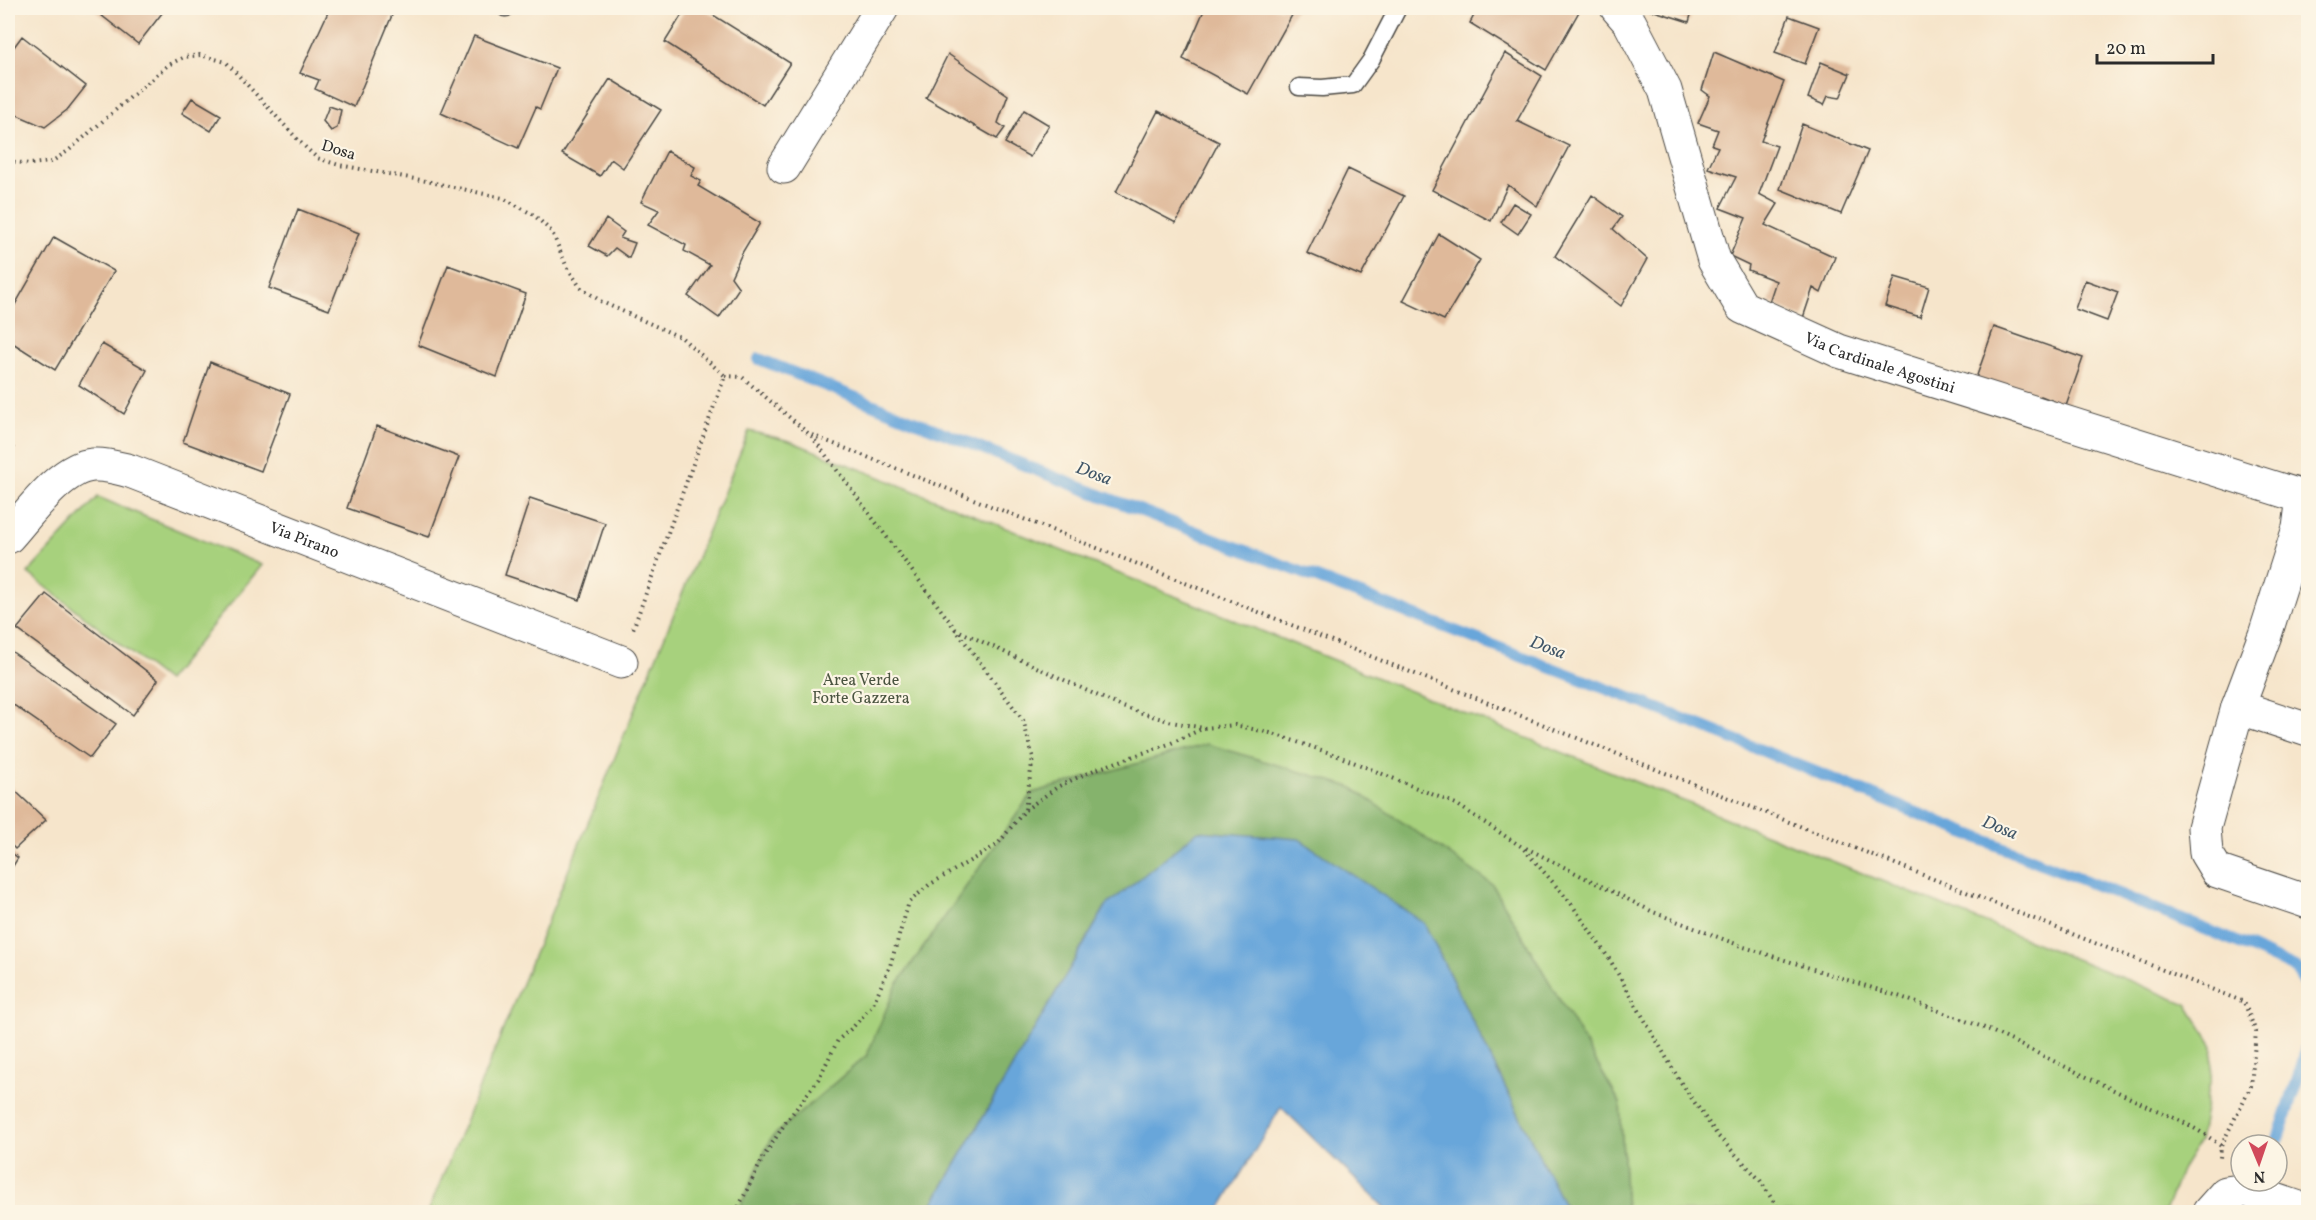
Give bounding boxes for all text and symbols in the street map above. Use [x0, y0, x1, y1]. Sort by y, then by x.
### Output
scale bar [2097, 27, 2212, 65]
text: 20 m [2106, 37, 2146, 62]
street label: Dosa [318, 135, 358, 167]
street label: Via Cardinale Agostini [1800, 328, 1958, 400]
water label: Dosa [1072, 456, 1115, 493]
street label: Via Pirano [266, 517, 342, 564]
water label: Dosa [1526, 630, 1569, 667]
park label: Area Verde Forte Gazzera [812, 670, 910, 710]
water label: Dosa [1978, 810, 2021, 847]
north arrow [2229, 1133, 2289, 1193]
text: N [2253, 1165, 2266, 1187]

